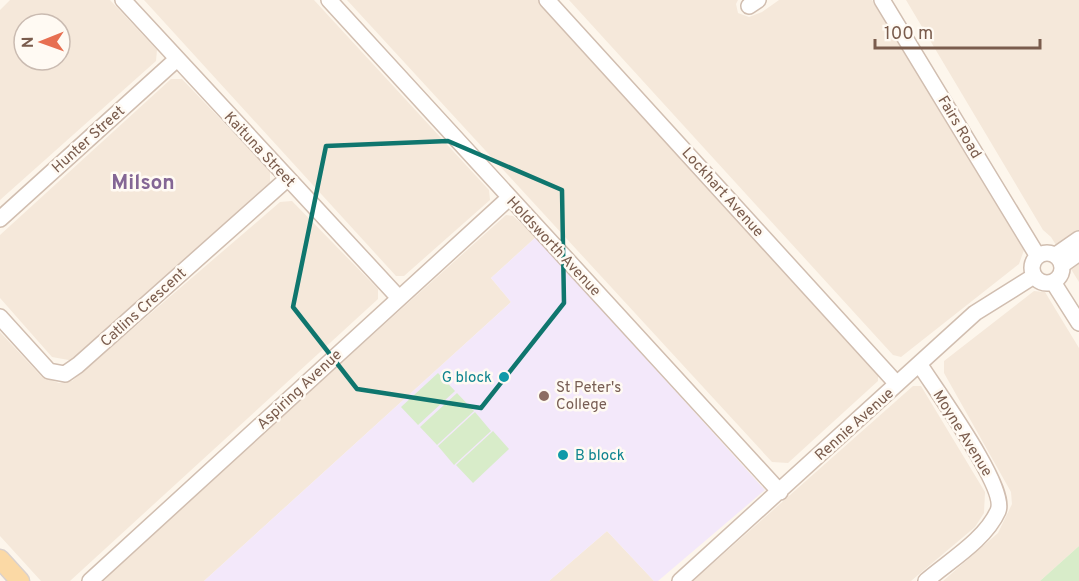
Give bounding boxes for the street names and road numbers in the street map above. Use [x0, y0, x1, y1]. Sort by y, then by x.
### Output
street label: Fairs Road [933, 93, 985, 163]
street label: Hunter Street [49, 102, 129, 178]
street label: Kaituna Street [219, 108, 299, 192]
street label: Lockhart Avenue [677, 144, 767, 242]
street label: Holdsworth Avenue [502, 193, 604, 301]
street label: Catlins Crescent [97, 265, 191, 352]
street label: Aspiring Avenue [254, 346, 346, 434]
street label: Rennie Avenue [812, 385, 898, 466]
street label: Moyne Avenue [928, 387, 996, 481]

